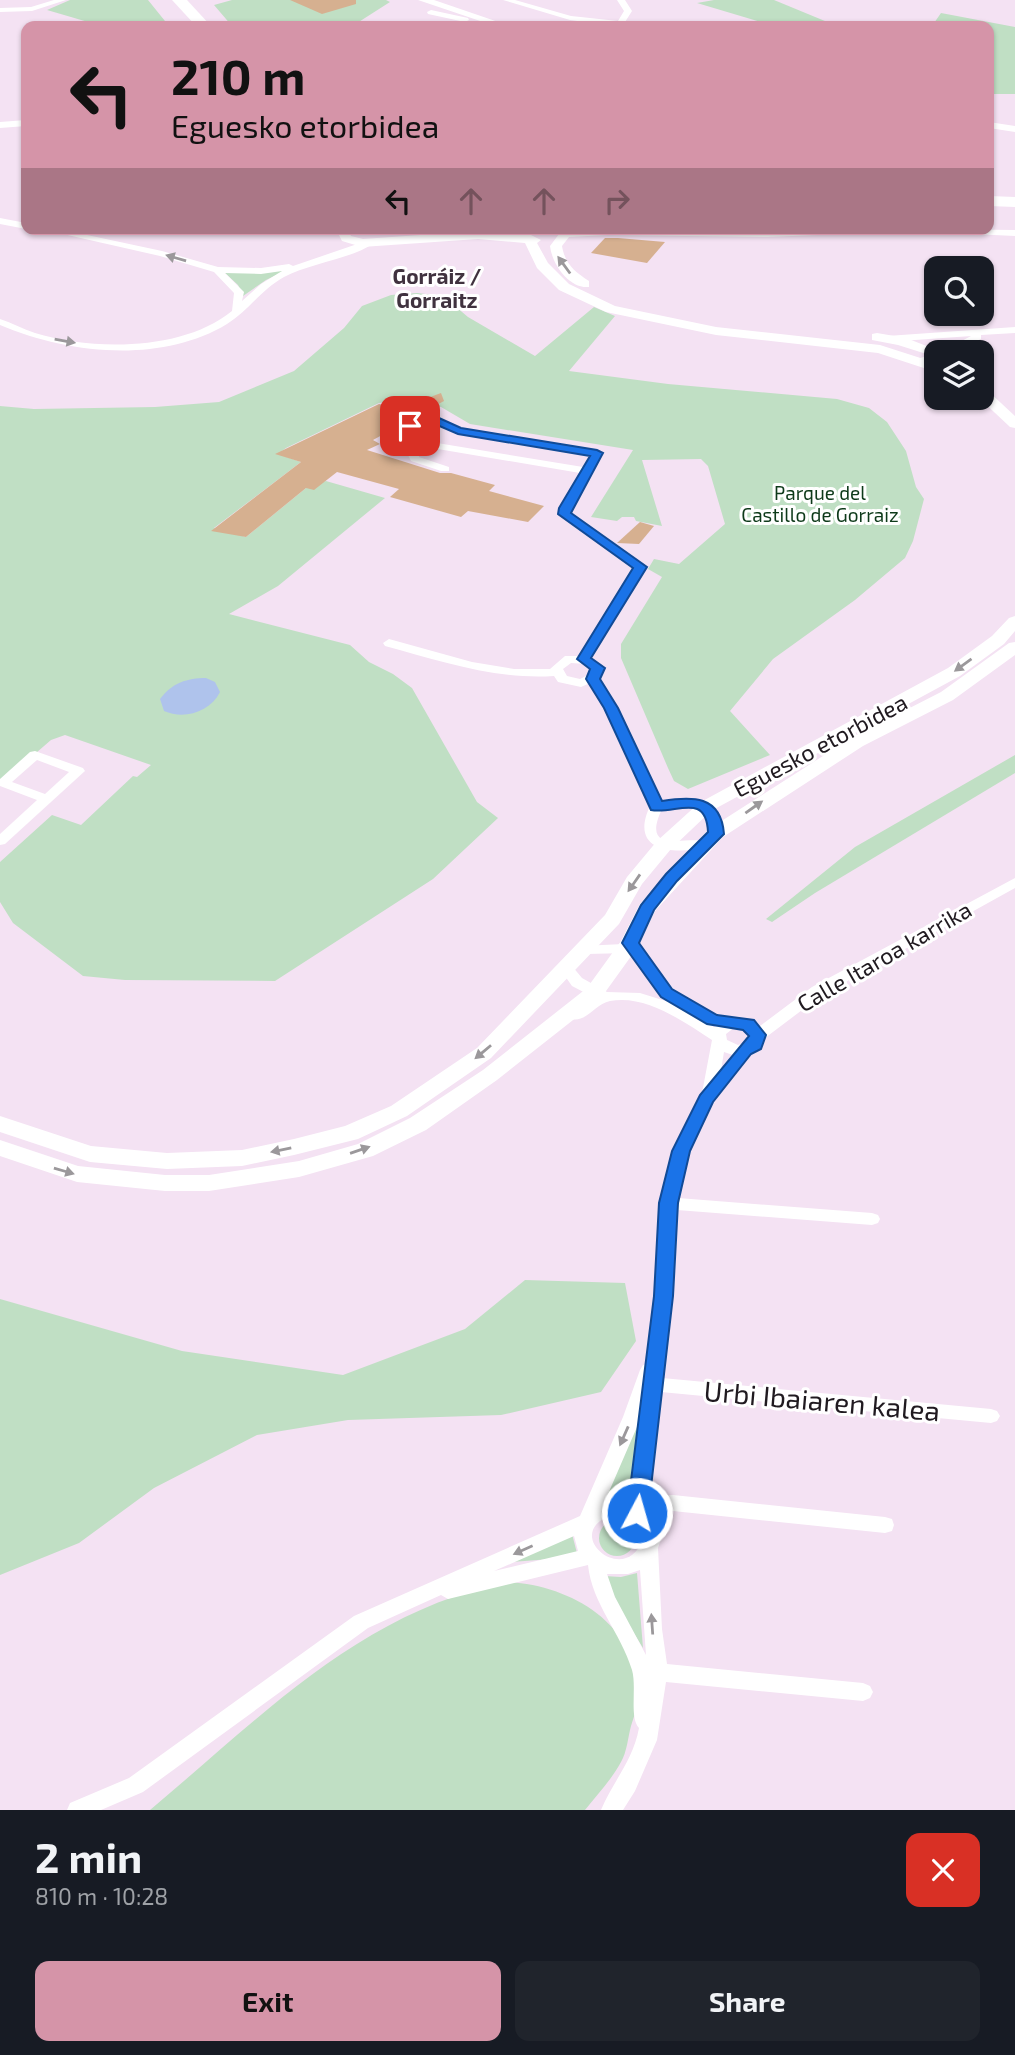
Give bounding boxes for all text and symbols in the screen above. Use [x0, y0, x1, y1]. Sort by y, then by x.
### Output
text: 210 m [171, 46, 305, 105]
icon: left [56, 49, 147, 140]
text: Eguesko etorbidea [171, 106, 439, 144]
icon: left [379, 182, 417, 220]
icon: ahead [452, 182, 490, 220]
icon: ahead [525, 182, 563, 220]
icon: right [598, 182, 636, 220]
one-way arrow [165, 253, 186, 263]
one-way arrow [557, 256, 571, 275]
map controls [924, 256, 994, 410]
button: search [924, 256, 994, 326]
district label: Gorráiz / Gorraitz [393, 263, 482, 312]
one-way arrow [54, 336, 76, 347]
button: layers [924, 340, 994, 410]
pin [380, 396, 440, 456]
icon: arrive [391, 407, 429, 445]
park label: Parque del Castillo de Gorraiz [741, 481, 899, 526]
one-way arrow [954, 658, 972, 672]
street label: Eguesko etorbidea [728, 687, 912, 803]
one-way arrow [745, 801, 764, 814]
one-way arrow [627, 874, 641, 892]
street label: Calle Itaroa karrika [792, 895, 976, 1017]
one-way arrow [474, 1044, 492, 1060]
one-way arrow [350, 1144, 371, 1155]
one-way arrow [270, 1145, 292, 1156]
one-way arrow [54, 1166, 75, 1176]
street label: Urbi Ibaiaren kalea [703, 1373, 941, 1427]
one-way arrow [618, 1425, 629, 1446]
position arrow [600, 1476, 674, 1550]
one-way arrow [512, 1544, 533, 1555]
one-way arrow [646, 1613, 657, 1635]
text: 2 min [35, 1831, 142, 1881]
button: close [906, 1833, 980, 1907]
text: 810 m · 10:28 [35, 1882, 168, 1910]
button: Exit [35, 1961, 501, 2041]
button: Share [515, 1961, 980, 2041]

